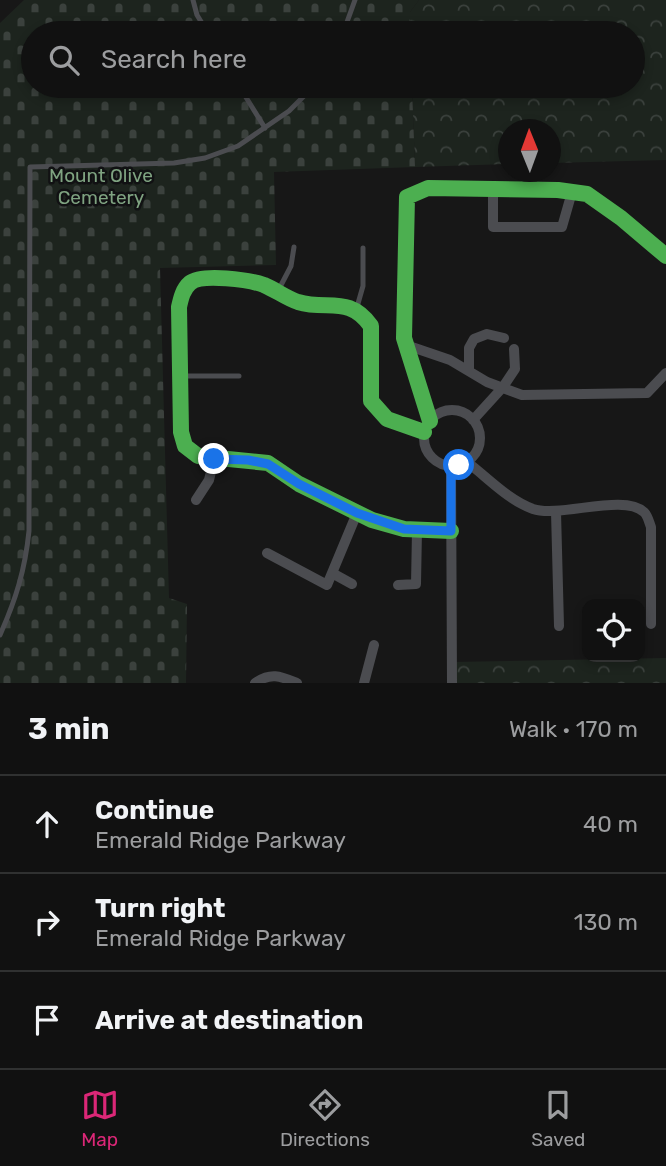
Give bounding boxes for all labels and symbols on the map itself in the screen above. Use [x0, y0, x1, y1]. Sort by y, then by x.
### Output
north arrow [498, 119, 561, 182]
park label: Mount Olive Cemetery [49, 164, 153, 209]
route end [198, 443, 229, 474]
route start [443, 449, 474, 480]

